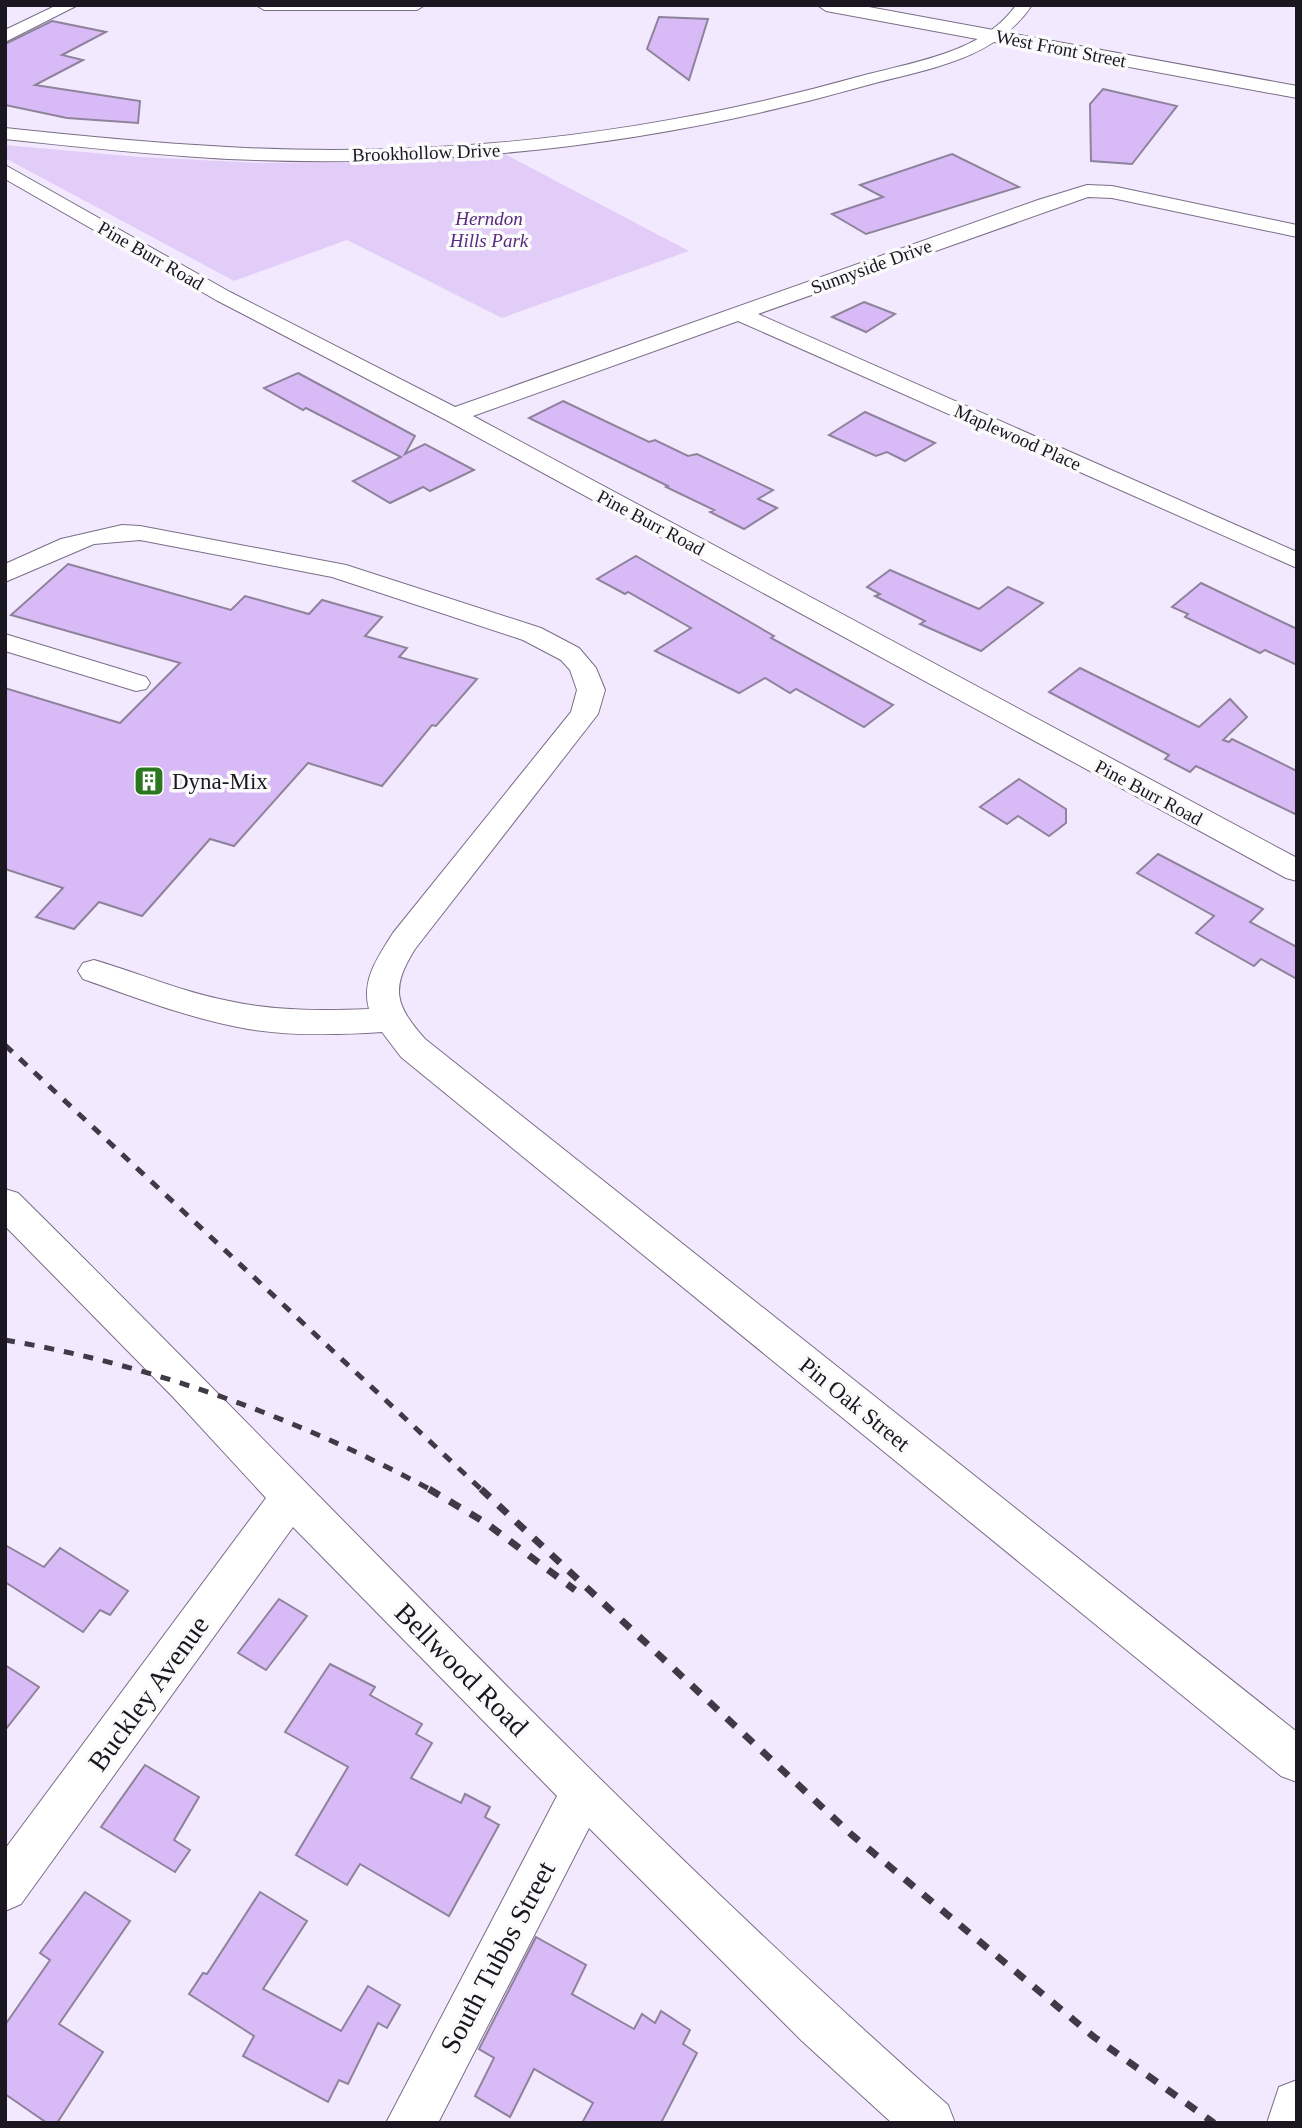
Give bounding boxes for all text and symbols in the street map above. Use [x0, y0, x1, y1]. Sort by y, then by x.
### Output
street label: West Front Street [994, 26, 1129, 72]
street label: Brookhollow Drive [352, 139, 500, 166]
park label: Herndon Hills Park [449, 208, 529, 251]
street label: Pine Burr Road [94, 217, 208, 294]
street label: Sunnyside Drive [808, 235, 935, 298]
street label: Maplewood Place [951, 400, 1084, 475]
street label: Pine Burr Road [594, 485, 708, 560]
street label: Pine Burr Road [1092, 755, 1206, 830]
building icon: Dyna-Mix [132, 764, 166, 798]
place label: Dyna-Mix [172, 769, 268, 794]
street label: Pin Oak Street [795, 1352, 915, 1457]
street label: Bellwood Road [389, 1597, 534, 1742]
street label: Buckley Avenue [82, 1610, 215, 1777]
street label: South Tubbs Street [434, 1856, 561, 2059]

